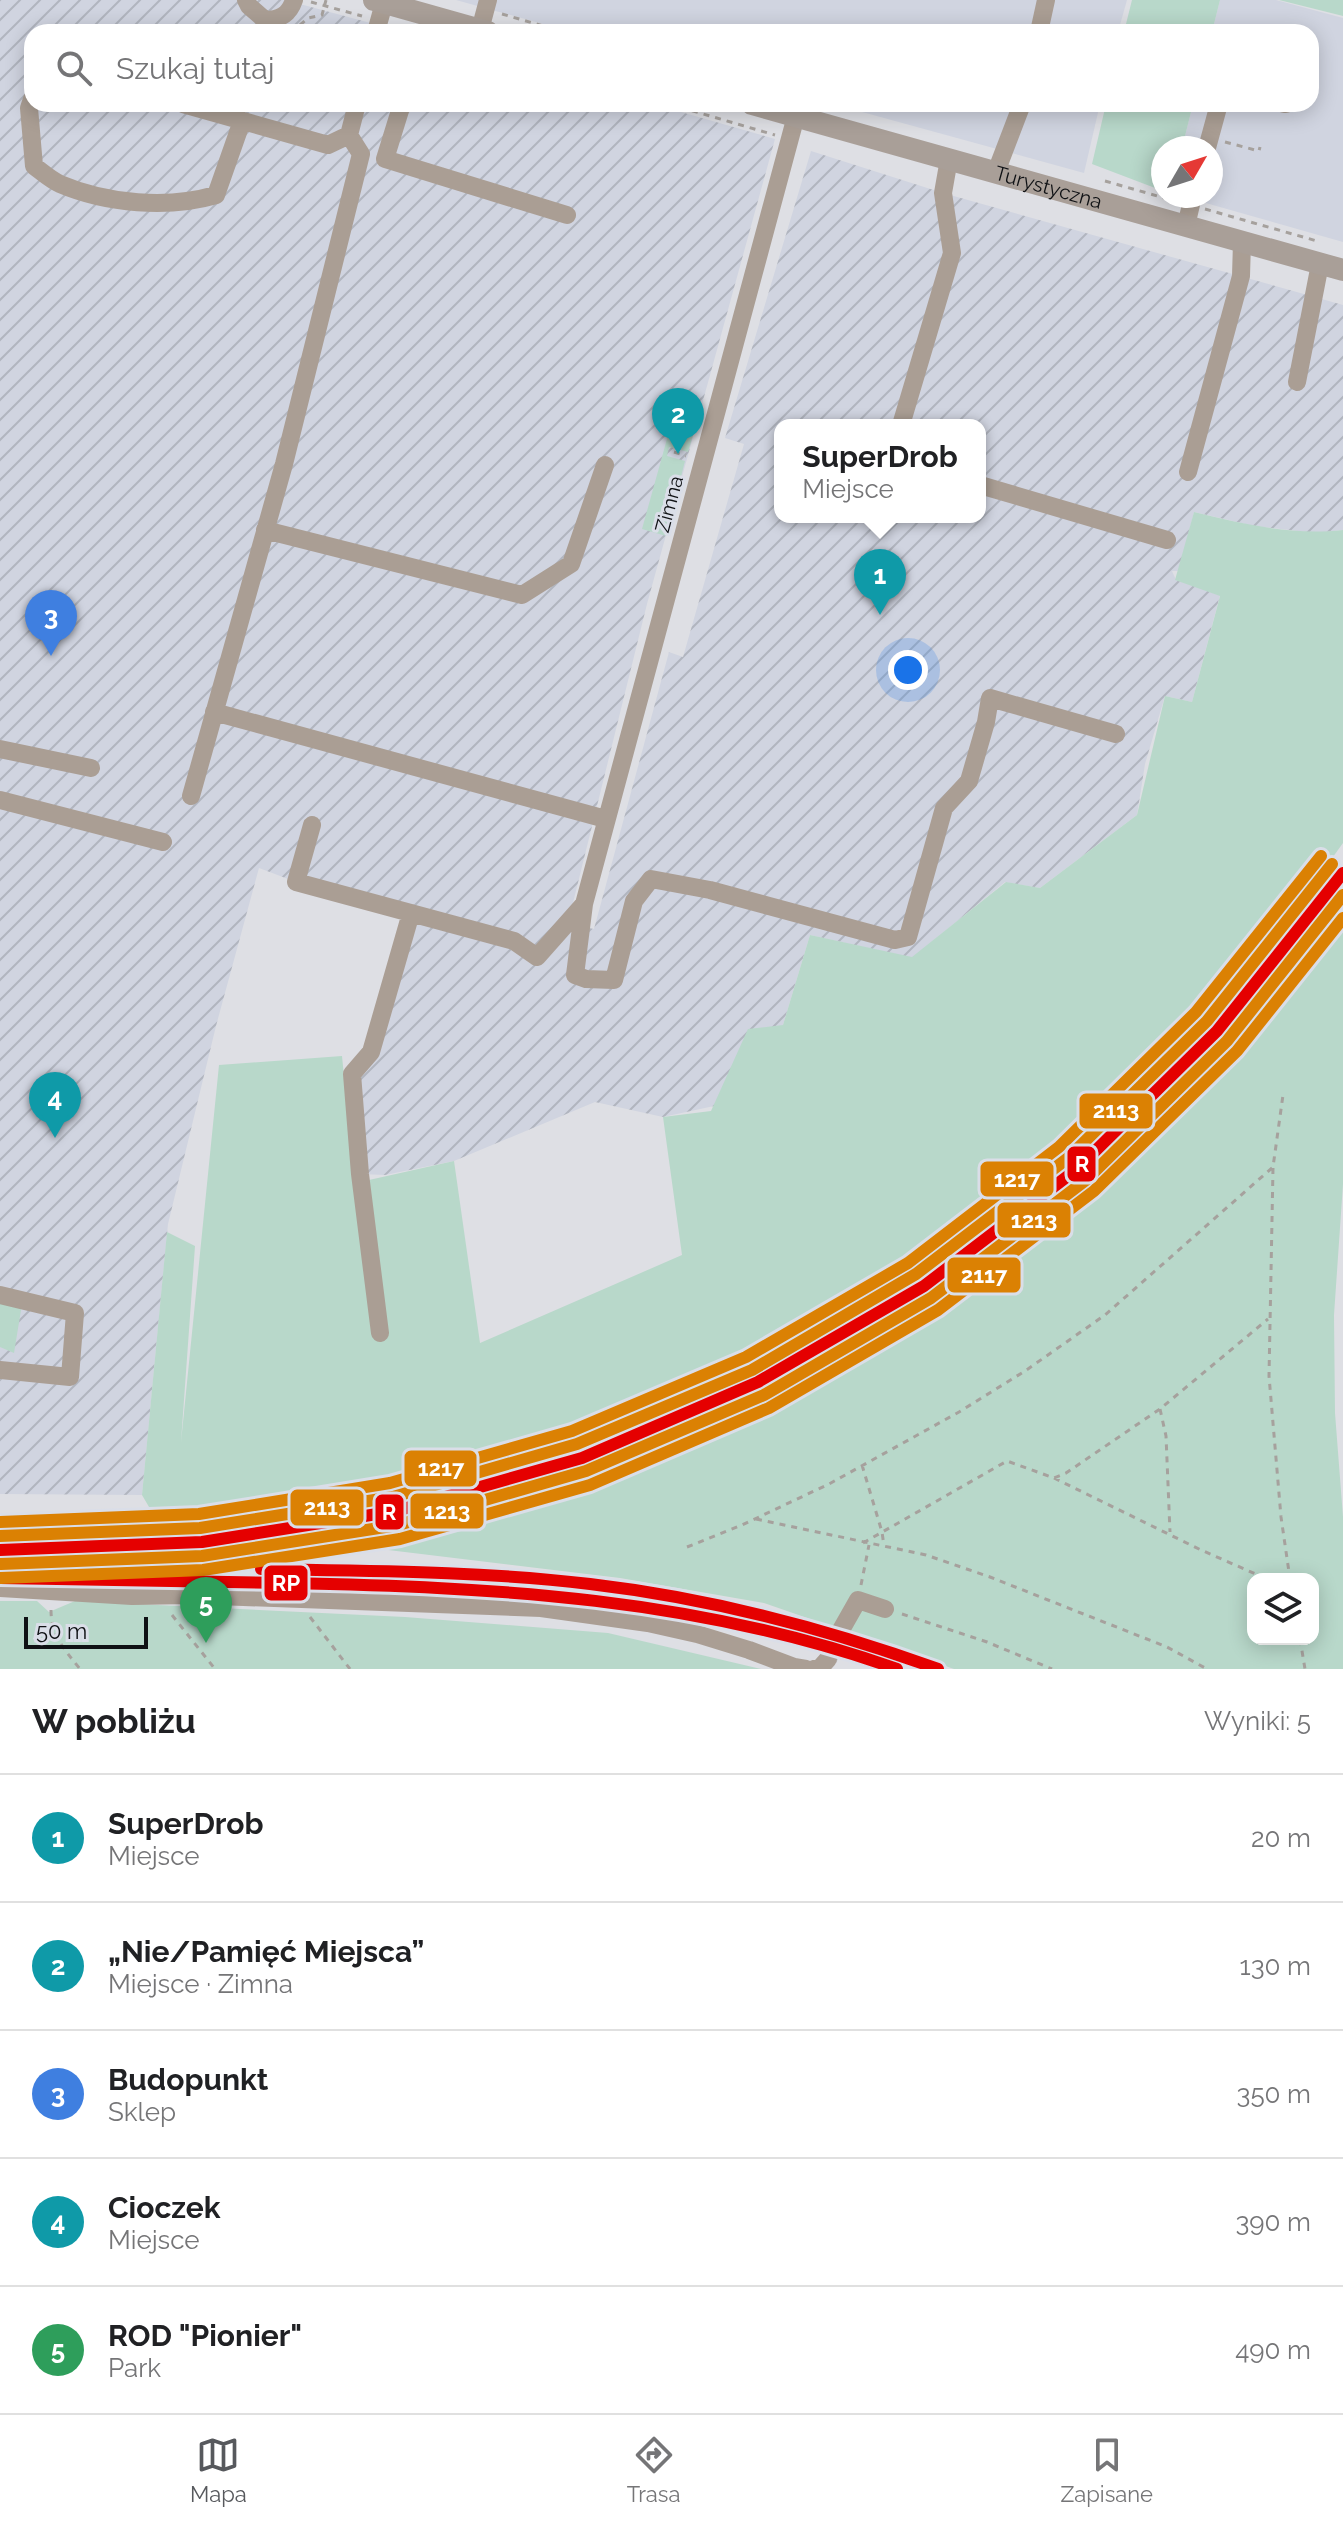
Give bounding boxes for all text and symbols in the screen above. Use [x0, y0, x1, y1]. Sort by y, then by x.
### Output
search box [24, 24, 1319, 112]
icon: search [52, 46, 96, 90]
text: Szukaj tutaj [116, 51, 274, 86]
north arrow [1151, 136, 1223, 208]
street label: Turystyczna [992, 161, 1105, 214]
pin: 2 [652, 388, 704, 454]
popup [774, 419, 986, 523]
text: SuperDrob [802, 439, 958, 474]
street label: Zimna [650, 473, 688, 535]
text: Miejsce [802, 474, 894, 504]
pin: 1 [854, 549, 906, 615]
pin: 3 [25, 590, 77, 656]
your location [888, 650, 928, 690]
pin: 4 [29, 1072, 81, 1138]
line badge: 2113 [1078, 1092, 1154, 1130]
text: 2113 [1093, 1097, 1139, 1123]
line badge: R [1066, 1145, 1097, 1183]
text: R [1075, 1151, 1090, 1177]
line badge: 1217 [979, 1160, 1055, 1198]
text: 1217 [994, 1166, 1041, 1192]
line badge: 1213 [996, 1201, 1072, 1239]
text: 1213 [1011, 1207, 1057, 1233]
line badge: 2117 [946, 1256, 1022, 1294]
text: 2117 [961, 1262, 1008, 1288]
line badge: 1217 [403, 1449, 478, 1488]
text: 1217 [418, 1455, 465, 1481]
line badge: 2113 [289, 1488, 365, 1527]
line badge: 1213 [409, 1492, 485, 1530]
line badge: R [374, 1493, 405, 1531]
text: 2113 [304, 1494, 350, 1520]
text: 1213 [424, 1498, 470, 1524]
text: R [382, 1499, 397, 1525]
line badge: RP [263, 1564, 309, 1602]
text: RP [272, 1570, 300, 1596]
map controls [1247, 1573, 1319, 1645]
button: layers [1247, 1573, 1319, 1645]
pin: 5 [180, 1577, 232, 1643]
scale bar [24, 1613, 148, 1649]
text: 50 m [36, 1618, 87, 1644]
text: W pobliżu [32, 1701, 196, 1741]
text: Wyniki: 5 [1204, 1706, 1311, 1736]
text: SuperDrob [108, 1806, 263, 1841]
text: 1 [52, 1823, 64, 1853]
text: 20 m [1251, 1823, 1311, 1853]
text: Miejsce [108, 1841, 200, 1871]
text: „Nie/Pamięć Miejsca” [108, 1934, 424, 1969]
text: 2 [51, 1951, 65, 1981]
text: 130 m [1240, 1951, 1311, 1981]
text: Miejsce · Zimna [108, 1969, 293, 1999]
text: Budopunkt [108, 2062, 268, 2097]
text: 3 [51, 2079, 65, 2109]
text: 350 m [1237, 2079, 1311, 2109]
text: Sklep [108, 2097, 176, 2127]
text: Cioczek [108, 2190, 221, 2225]
text: 4 [51, 2207, 65, 2237]
text: 390 m [1235, 2207, 1311, 2237]
text: Miejsce [108, 2225, 200, 2255]
text: ROD "Pionier" [108, 2318, 302, 2353]
text: 5 [51, 2335, 65, 2365]
text: 490 m [1235, 2335, 1311, 2365]
text: Park [108, 2353, 161, 2383]
tab: Mapa [190, 2433, 247, 2507]
tab: Trasa [627, 2433, 680, 2507]
tab: Zapisane [1060, 2433, 1153, 2507]

